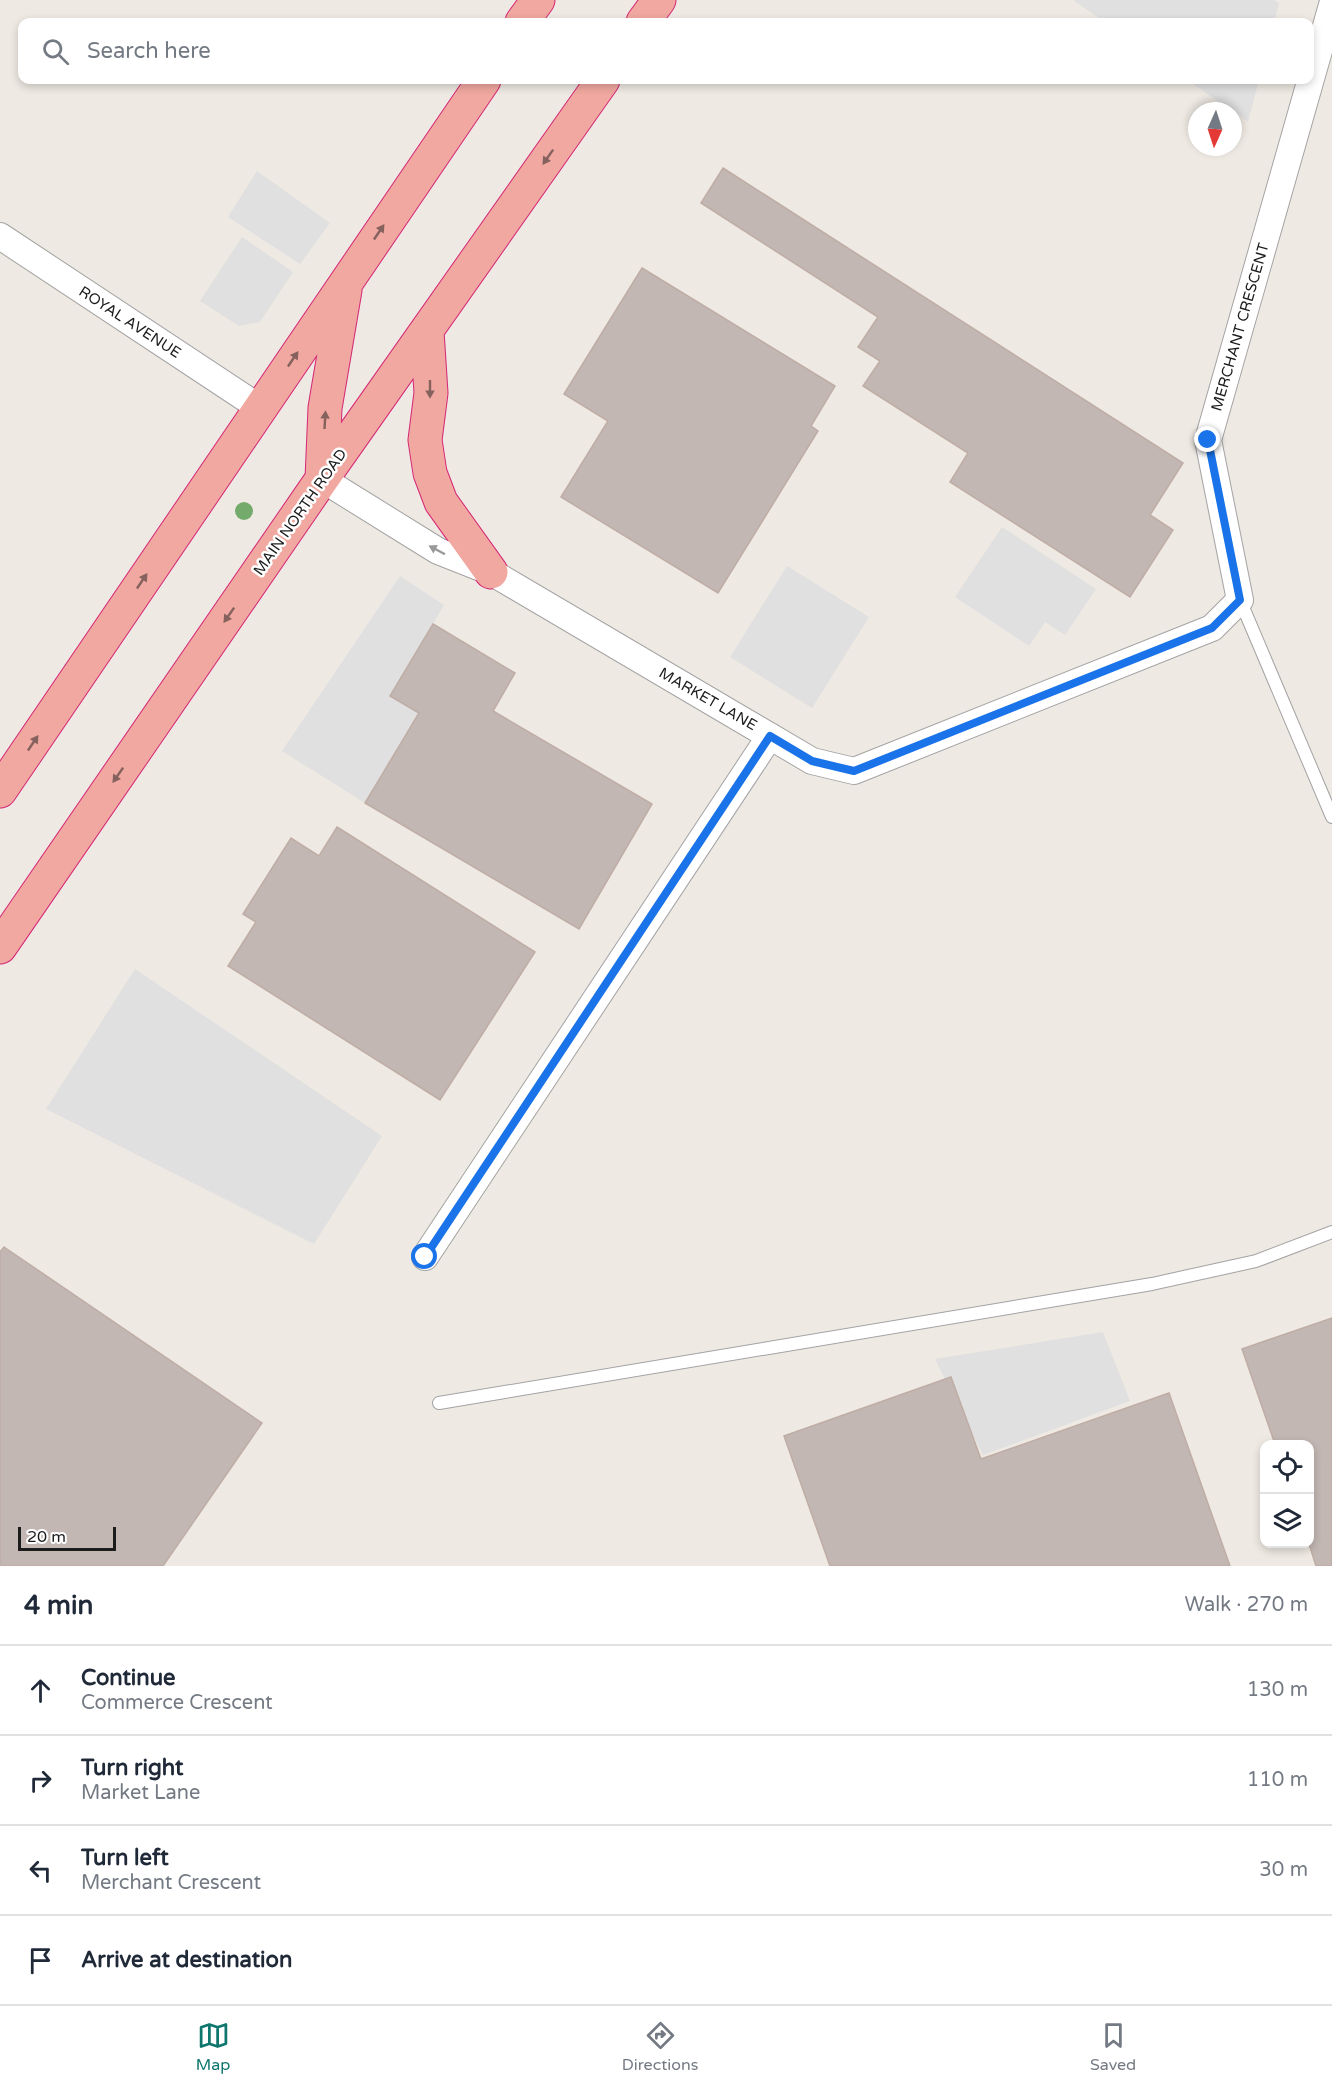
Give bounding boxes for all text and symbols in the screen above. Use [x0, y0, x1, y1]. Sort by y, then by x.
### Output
search box [18, 18, 1314, 84]
icon: search [39, 35, 72, 68]
text: Search here [87, 38, 211, 64]
north arrow [1188, 102, 1242, 156]
one-way arrow [542, 149, 554, 165]
one-way arrow [374, 224, 385, 241]
street label: MERCHANT CRESCENT [1207, 241, 1273, 413]
street label: ROYAL AVENUE [75, 282, 185, 362]
one-way arrow [287, 352, 299, 368]
one-way arrow [425, 380, 435, 399]
one-way arrow [320, 411, 329, 430]
route end [1194, 426, 1220, 452]
street label: MAIN NORTH ROAD [250, 445, 350, 579]
one-way arrow [429, 545, 446, 555]
one-way arrow [136, 574, 148, 590]
one-way arrow [223, 606, 235, 622]
street label: MARKET LANE [656, 664, 760, 734]
one-way arrow [27, 735, 38, 751]
one-way arrow [112, 767, 124, 783]
route start [411, 1243, 437, 1269]
map controls [1260, 1440, 1314, 1548]
button: locate [1260, 1440, 1314, 1494]
button: layers [1260, 1494, 1314, 1548]
scale bar [18, 1524, 116, 1552]
text: 20 m [27, 1527, 66, 1547]
text: 4 min [24, 1590, 93, 1621]
text: Walk · 270 m [1185, 1593, 1308, 1617]
text: Continue [81, 1665, 176, 1691]
icon: ahead [24, 1674, 57, 1707]
text: 130 m [1247, 1678, 1308, 1702]
text: Commerce Crescent [81, 1691, 273, 1715]
text: Turn right [81, 1755, 183, 1781]
icon: right [24, 1764, 57, 1797]
text: 110 m [1247, 1768, 1308, 1792]
text: Market Lane [81, 1781, 200, 1805]
text: Turn left [81, 1845, 169, 1871]
icon: left [24, 1854, 57, 1887]
text: 30 m [1259, 1858, 1308, 1882]
text: Merchant Crescent [81, 1871, 261, 1895]
icon: arrive [24, 1944, 57, 1977]
text: Arrive at destination [81, 1947, 292, 1973]
tab: Map [196, 2019, 230, 2075]
tab: Directions [622, 2019, 698, 2075]
tab: Saved [1090, 2019, 1136, 2075]

